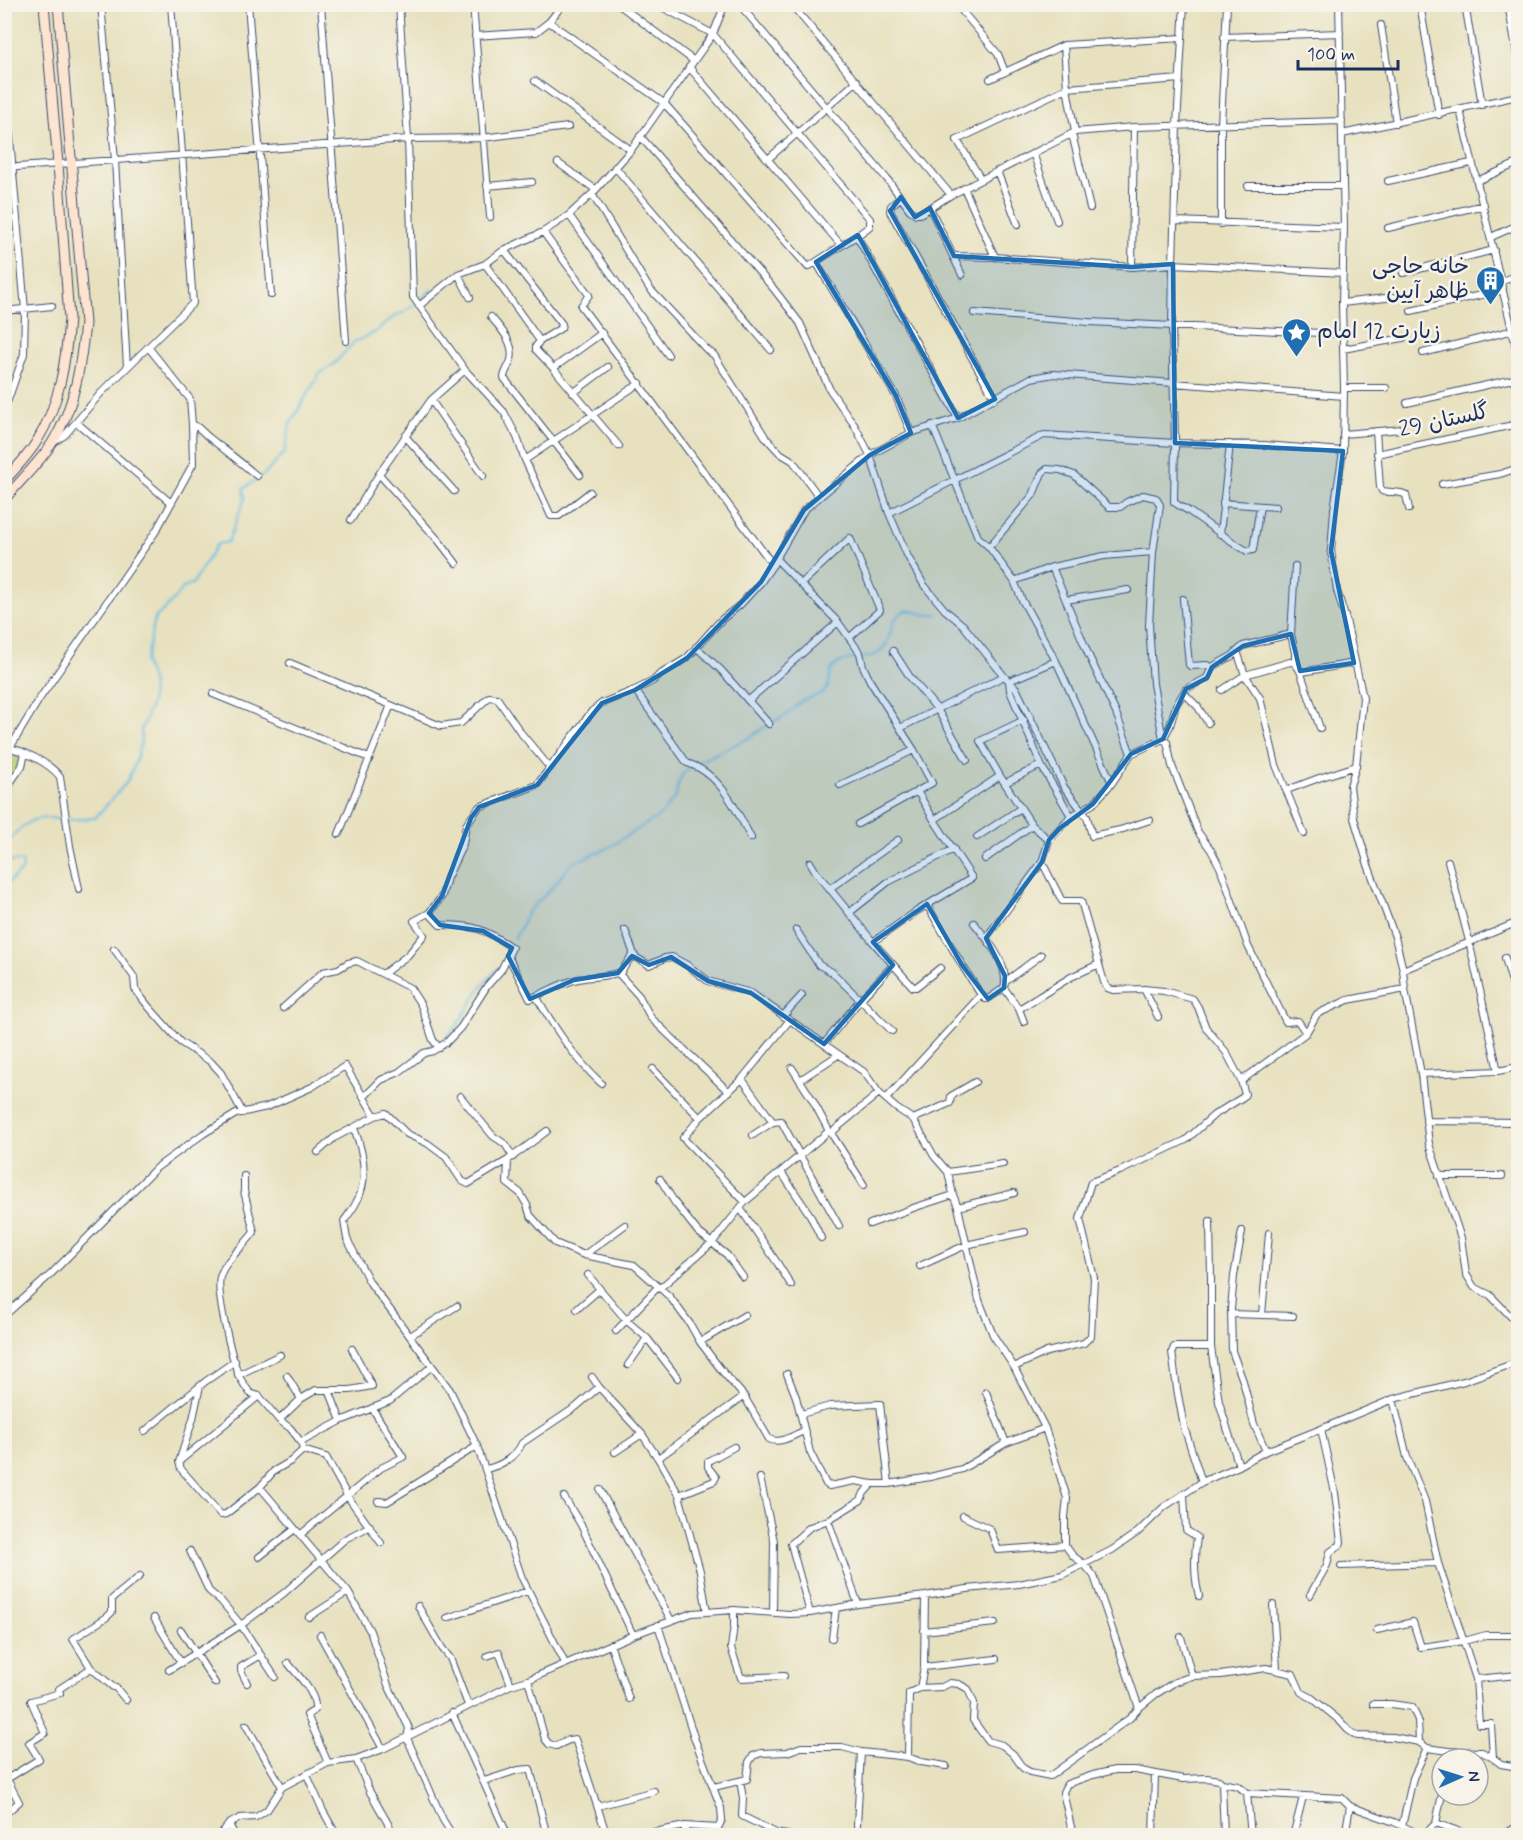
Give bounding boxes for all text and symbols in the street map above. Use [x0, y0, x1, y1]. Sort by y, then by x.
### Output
scale bar [1298, 33, 1398, 71]
text: 100 m [1307, 43, 1355, 67]
place label: خانه حاجی ظاهر آیین [1372, 253, 1469, 306]
building icon: خانه حاجی ظاهر آیین [1474, 264, 1506, 306]
place icon: زیارت 12 امام [1280, 316, 1312, 358]
place label: زیارت 12 امام [1317, 318, 1441, 347]
street label: گلستان 29 [1396, 398, 1492, 444]
north arrow [1430, 1747, 1490, 1807]
text: N [1463, 1770, 1484, 1782]

